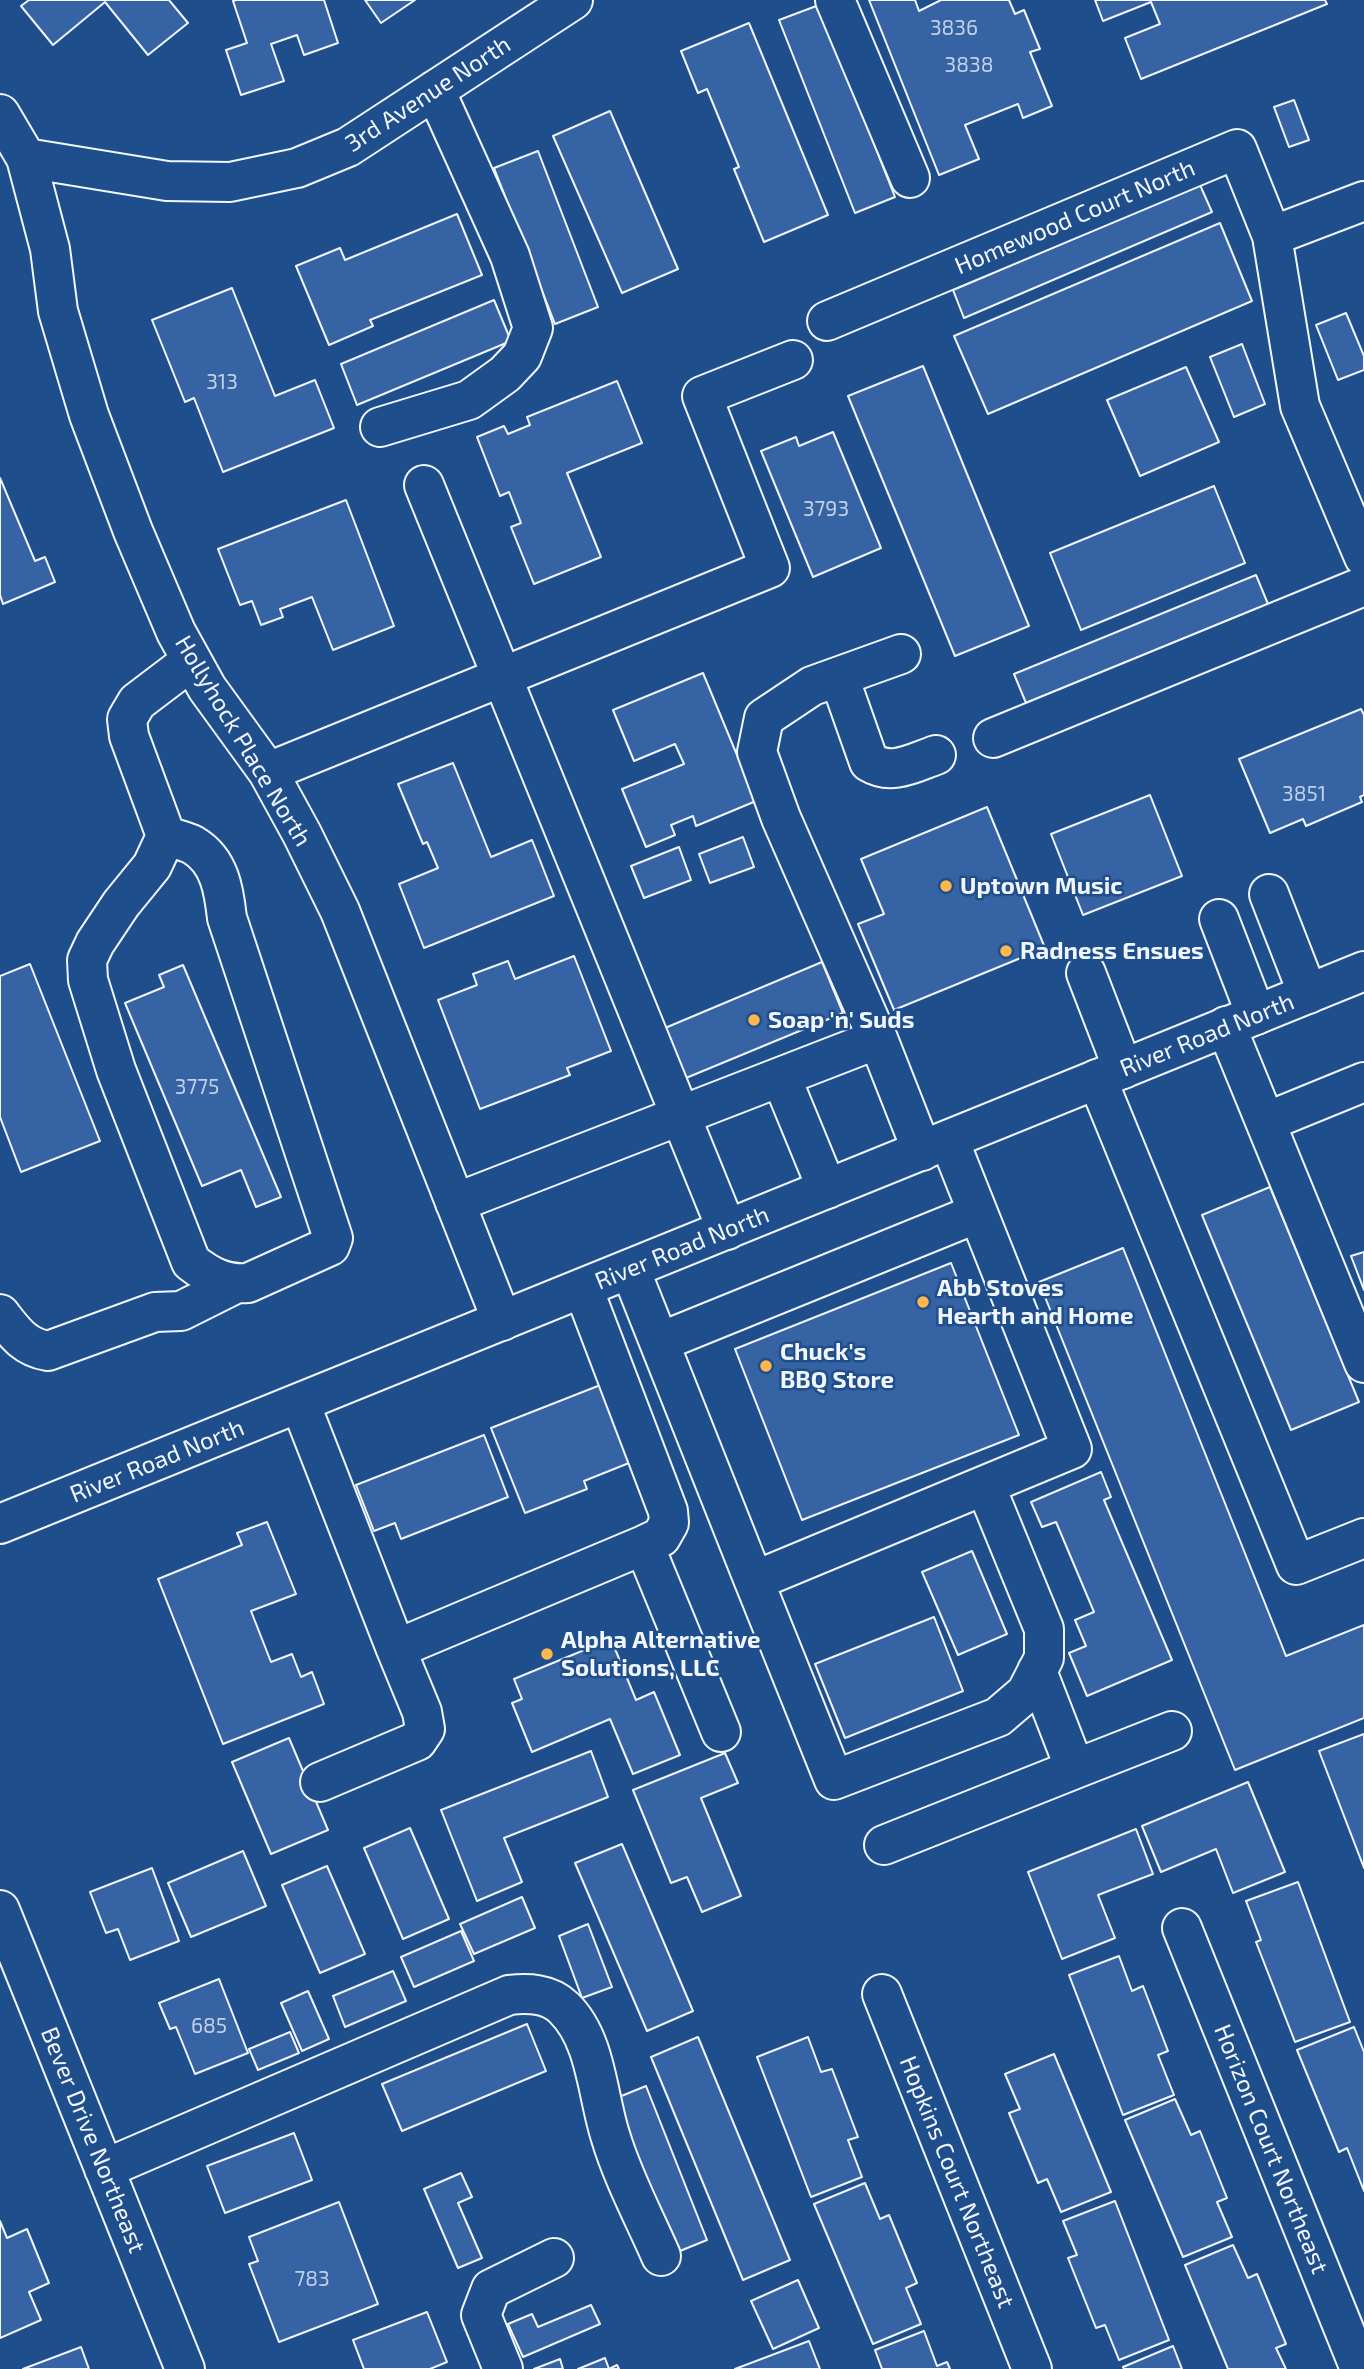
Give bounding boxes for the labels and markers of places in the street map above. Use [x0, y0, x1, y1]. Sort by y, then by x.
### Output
place label: Uptown Music [960, 872, 1123, 900]
marker: Uptown Music [938, 878, 954, 894]
place label: Radness Ensues [1020, 937, 1204, 965]
marker: Radness Ensues [998, 943, 1014, 959]
place label: Soap 'n' Suds [768, 1006, 914, 1034]
marker: Soap 'n' Suds [746, 1012, 762, 1028]
place label: Abb Stoves Hearth and Home [937, 1274, 1134, 1330]
marker: Abb Stoves Hearth and Home [915, 1294, 931, 1310]
place label: Chuck's BBQ Store [780, 1338, 894, 1394]
marker: Chuck's BBQ Store [758, 1358, 774, 1374]
place label: Alpha Alternative Solutions, LLC [561, 1626, 761, 1682]
marker: Alpha Alternative Solutions, LLC [539, 1646, 555, 1662]

